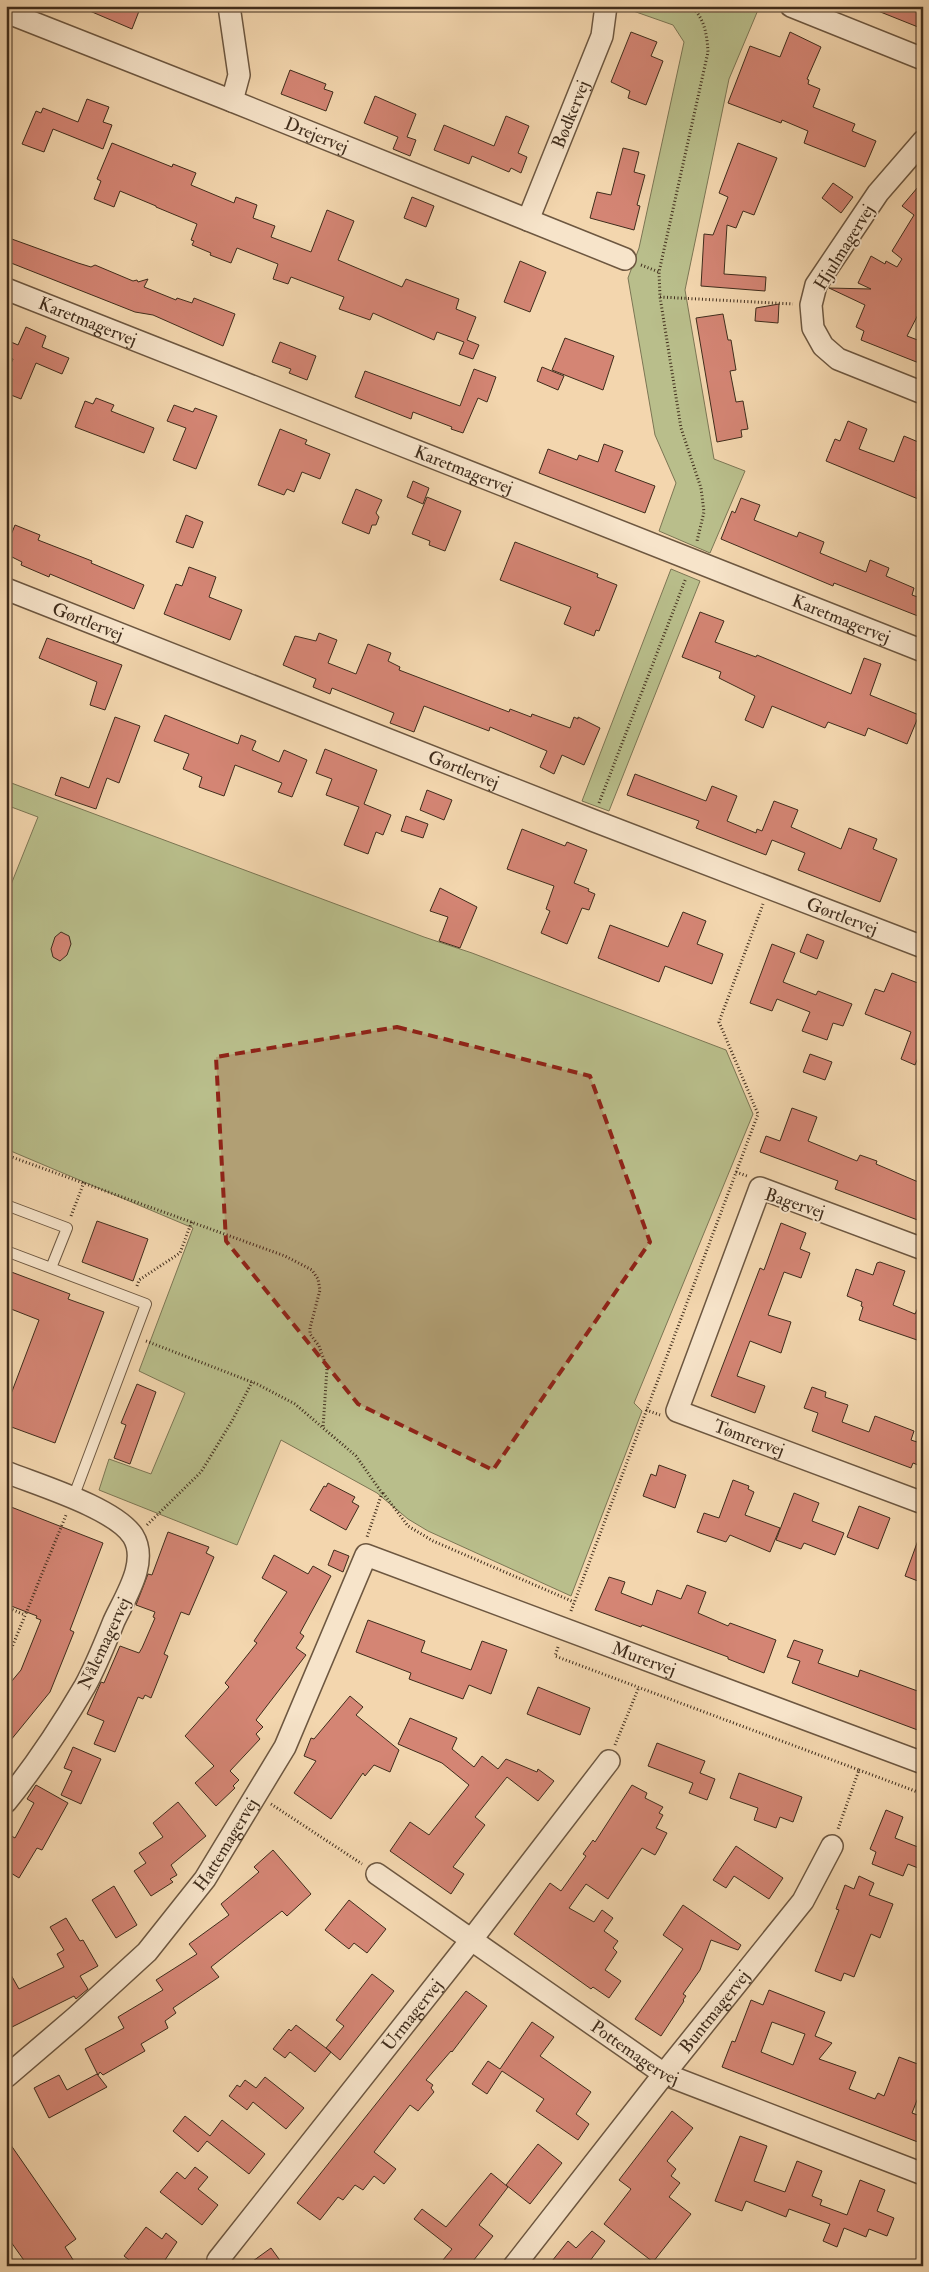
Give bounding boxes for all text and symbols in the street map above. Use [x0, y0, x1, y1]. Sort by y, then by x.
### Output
street label: Bødkervej [547, 77, 595, 152]
street label: Drejervej [281, 112, 352, 159]
street label: Hjulmagervej [809, 200, 880, 294]
street label: Karetmagervej [35, 292, 140, 352]
street label: Karetmagervej [411, 440, 516, 500]
street label: Karetmagervej [788, 589, 894, 649]
street label: Gørtlervej [49, 597, 127, 646]
street label: Gørtlervej [425, 746, 502, 794]
street label: Gørtlervej [803, 892, 881, 941]
street label: Bagervej [762, 1183, 828, 1224]
street label: Tømrervej [710, 1415, 788, 1462]
street label: Nålemagervej [73, 1593, 136, 1693]
street label: Murervej [608, 1637, 679, 1682]
street label: Hattemagervej [189, 1794, 263, 1896]
street label: Buntmagervej [674, 1965, 755, 2058]
street label: Urmagervej [377, 1974, 448, 2056]
street label: Pottemagervej [586, 2015, 682, 2091]

